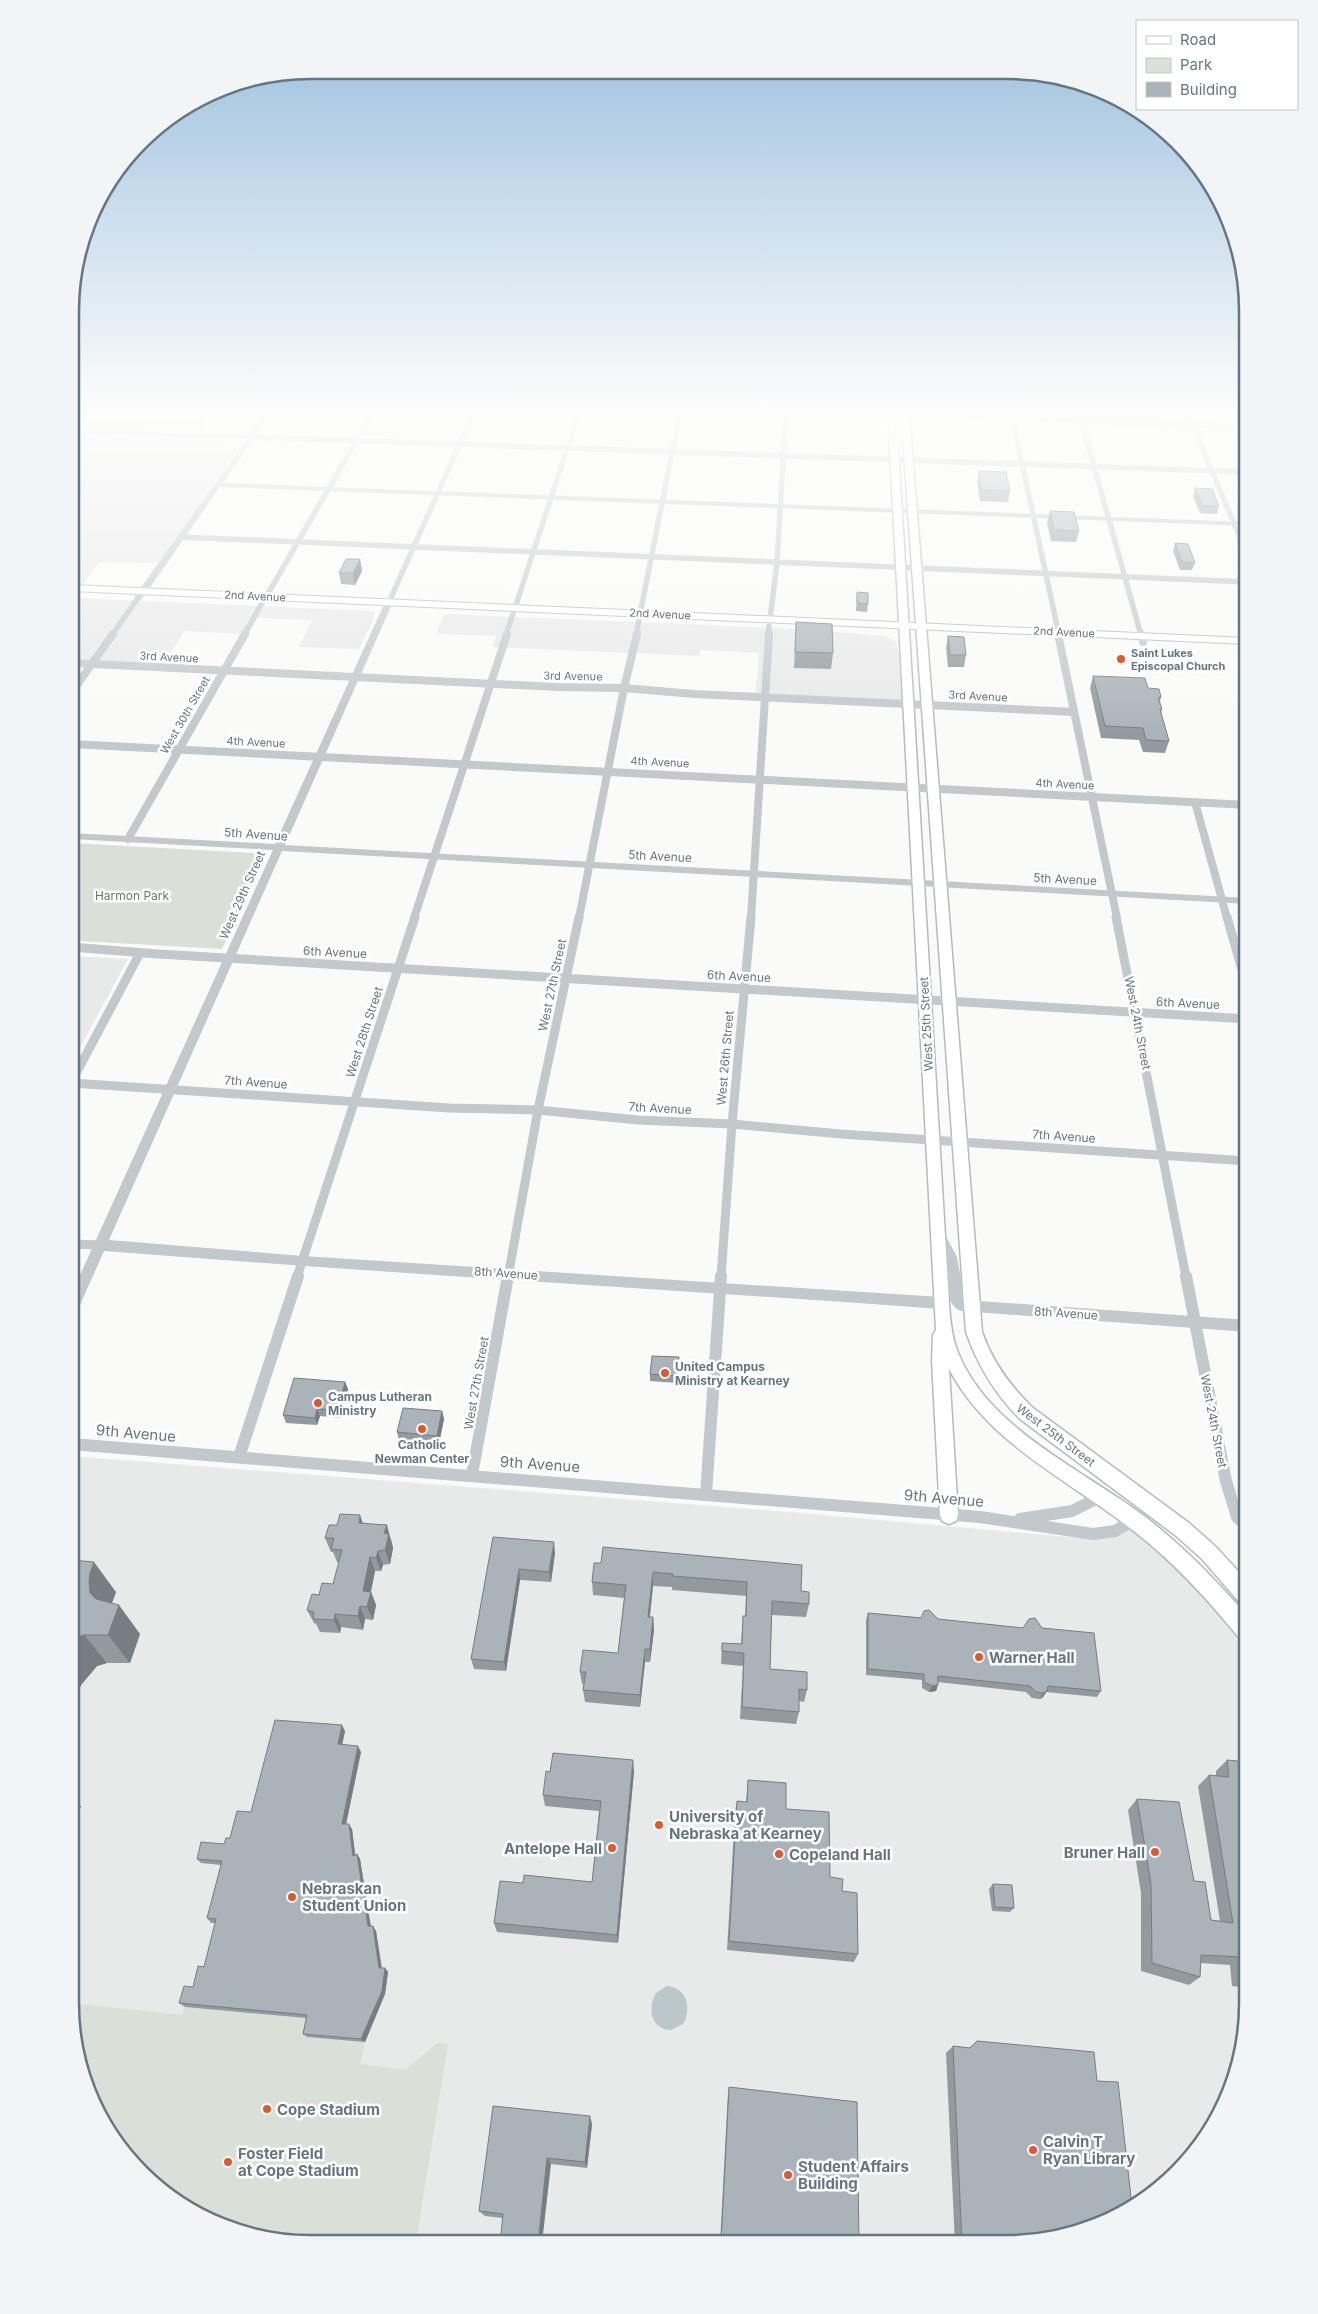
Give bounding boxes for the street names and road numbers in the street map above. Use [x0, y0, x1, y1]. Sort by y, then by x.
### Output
street label: 2nd Avenue [224, 587, 286, 605]
street label: 2nd Avenue [629, 605, 691, 623]
street label: 2nd Avenue [1033, 623, 1095, 641]
street label: 3rd Avenue [139, 648, 199, 666]
street label: 3rd Avenue [543, 668, 603, 684]
street label: West 30th Street [157, 673, 213, 756]
street label: 3rd Avenue [948, 687, 1008, 705]
street label: 4th Avenue [226, 733, 286, 751]
street label: 4th Avenue [630, 753, 690, 771]
street label: 4th Avenue [1035, 775, 1095, 793]
street label: 5th Avenue [224, 824, 288, 844]
street label: 5th Avenue [628, 847, 692, 865]
street label: West 29th Street [216, 848, 268, 941]
street label: 5th Avenue [1033, 870, 1097, 888]
street label: West 27th Street [535, 937, 569, 1033]
street label: 6th Avenue [303, 943, 367, 961]
street label: 6th Avenue [707, 967, 771, 985]
street label: West 24th Street [1122, 975, 1154, 1071]
street label: West 25th Street [916, 976, 936, 1072]
street label: West 28th Street [342, 985, 386, 1079]
street label: 6th Avenue [1156, 994, 1220, 1012]
street label: West 26th Street [713, 1010, 737, 1106]
street label: 7th Avenue [224, 1072, 288, 1092]
street label: 7th Avenue [628, 1099, 692, 1117]
street label: 7th Avenue [1032, 1126, 1096, 1146]
street label: 8th Avenue [474, 1263, 538, 1283]
street label: 8th Avenue [1034, 1303, 1098, 1323]
street label: West 27th Street [460, 1335, 492, 1431]
street label: West 24th Street [1198, 1373, 1230, 1469]
street label: West 25th Street [1014, 1401, 1098, 1470]
street label: 9th Avenue [95, 1420, 177, 1446]
street label: 9th Avenue [499, 1452, 581, 1476]
street label: 9th Avenue [903, 1485, 985, 1511]

